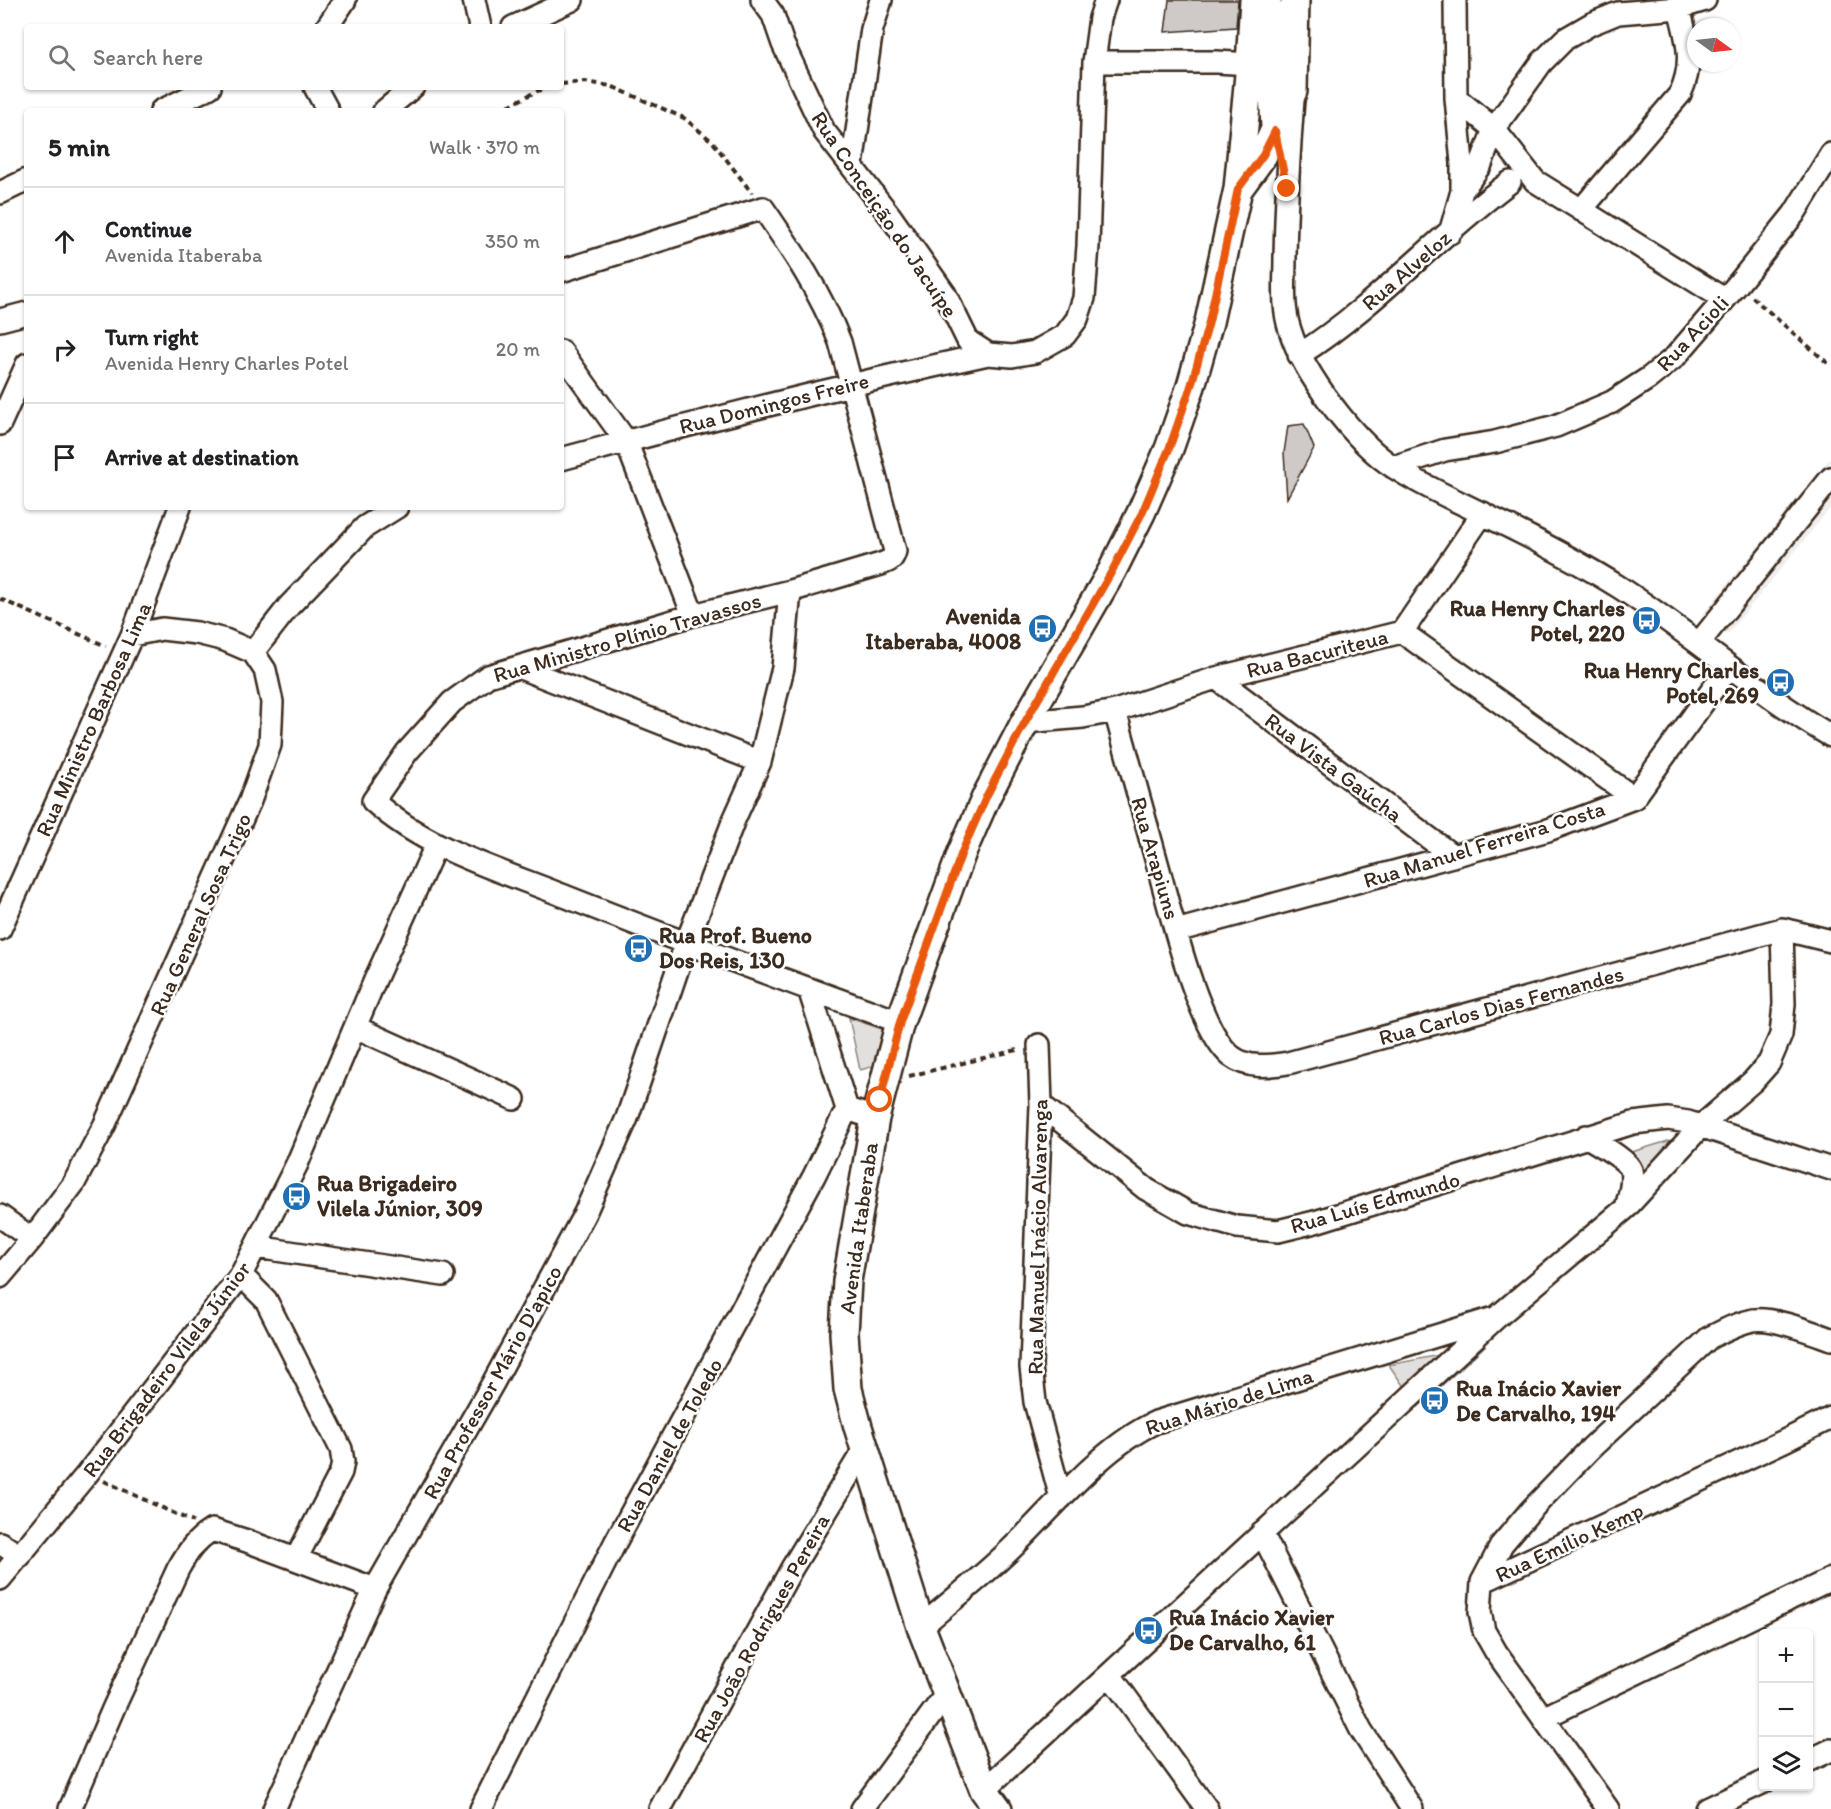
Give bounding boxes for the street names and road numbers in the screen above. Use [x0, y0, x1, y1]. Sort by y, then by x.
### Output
street label: Rua Conceição do Jacuípe [805, 106, 964, 323]
street label: Rua Alveloz [1356, 224, 1457, 317]
street label: Rua Acioli [1650, 290, 1734, 377]
street label: Rua Domingos Freire [677, 367, 872, 440]
street label: Rua Ministro Plínio Travassos [490, 586, 764, 689]
street label: Rua Ministro Barbosa Lima [30, 597, 158, 841]
street label: Rua Bacuriteua [1244, 623, 1391, 684]
street label: Rua Vista Gaúcha [1259, 707, 1409, 828]
street label: Rua Arapiuns [1125, 794, 1186, 923]
street label: Rua Manuel Ferreira Costa [1360, 795, 1608, 894]
street label: Rua General Sosa Trigo [144, 809, 257, 1020]
street label: Rua Carlos Dias Fernandes [1376, 960, 1627, 1051]
street label: Rua Manuel Inácio Alvarenga [1022, 1099, 1053, 1375]
street label: Avenida Itaberaba [833, 1140, 884, 1316]
street label: Rua Luís Edmundo [1287, 1165, 1463, 1240]
street label: Rua Brigadeiro Vilela Júnior [76, 1255, 257, 1483]
street label: Rua Professor Mário D'apico [417, 1261, 568, 1504]
street label: Rua Daniel de Toledo [610, 1353, 728, 1537]
street label: Rua Mário de Lima [1142, 1361, 1317, 1441]
street label: Rua Emílio Kemp [1491, 1496, 1648, 1589]
street label: Rua João Rodrigues Pereira [687, 1509, 836, 1747]

